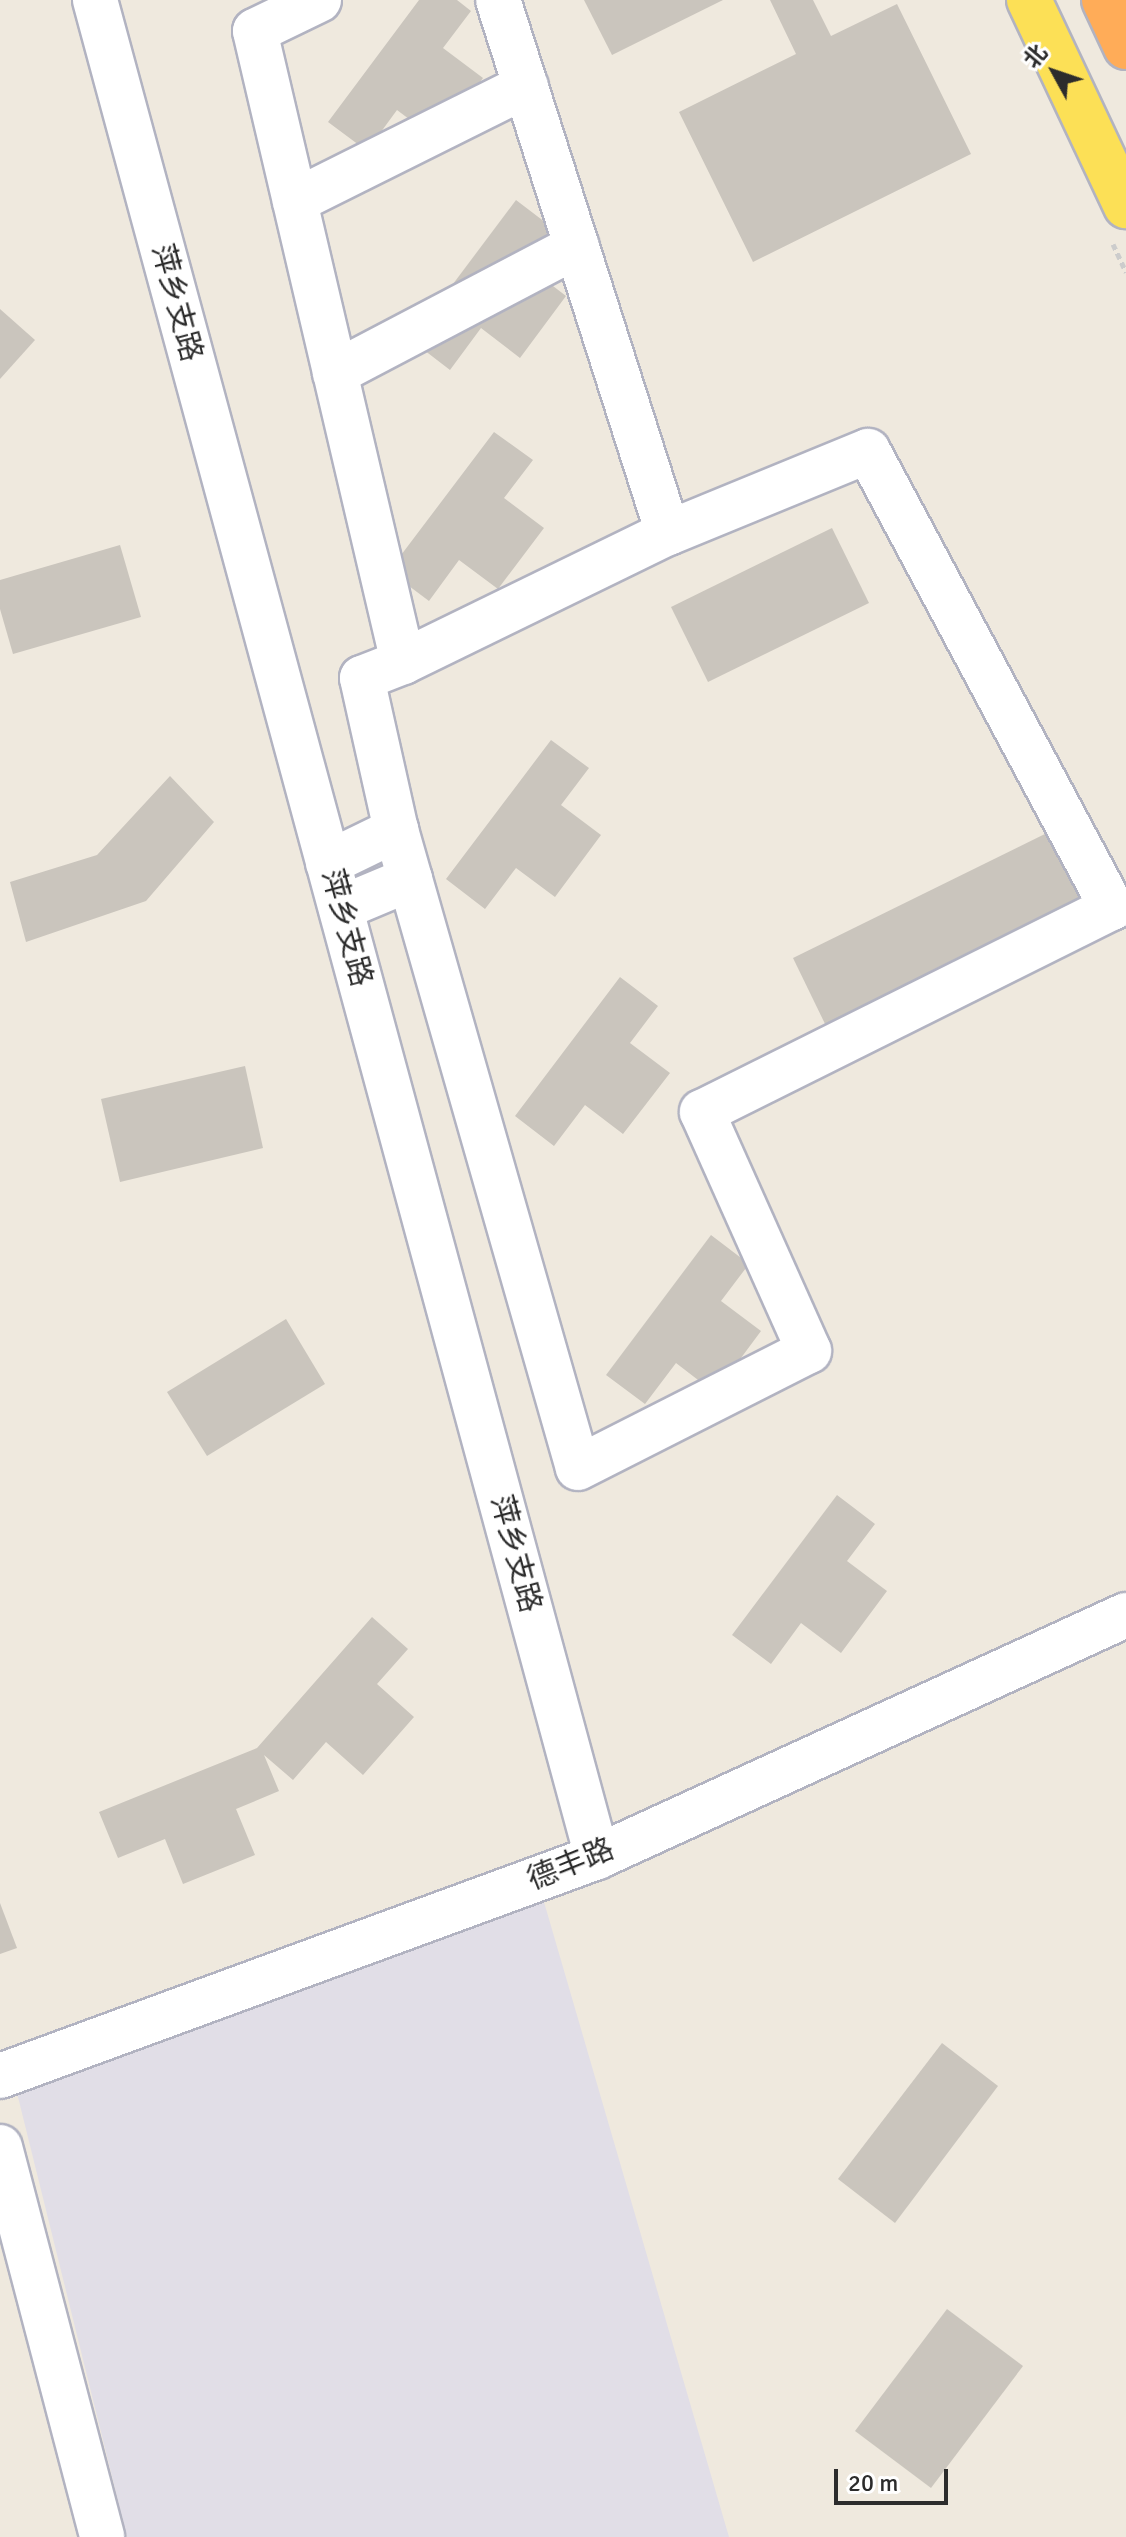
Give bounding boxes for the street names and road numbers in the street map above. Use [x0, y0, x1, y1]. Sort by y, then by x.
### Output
street label: 萍乡支路 [143, 240, 209, 366]
street label: 萍乡支路 [313, 865, 379, 991]
street label: 萍乡支路 [482, 1491, 548, 1617]
street label: 德丰路 [523, 1831, 619, 1899]

